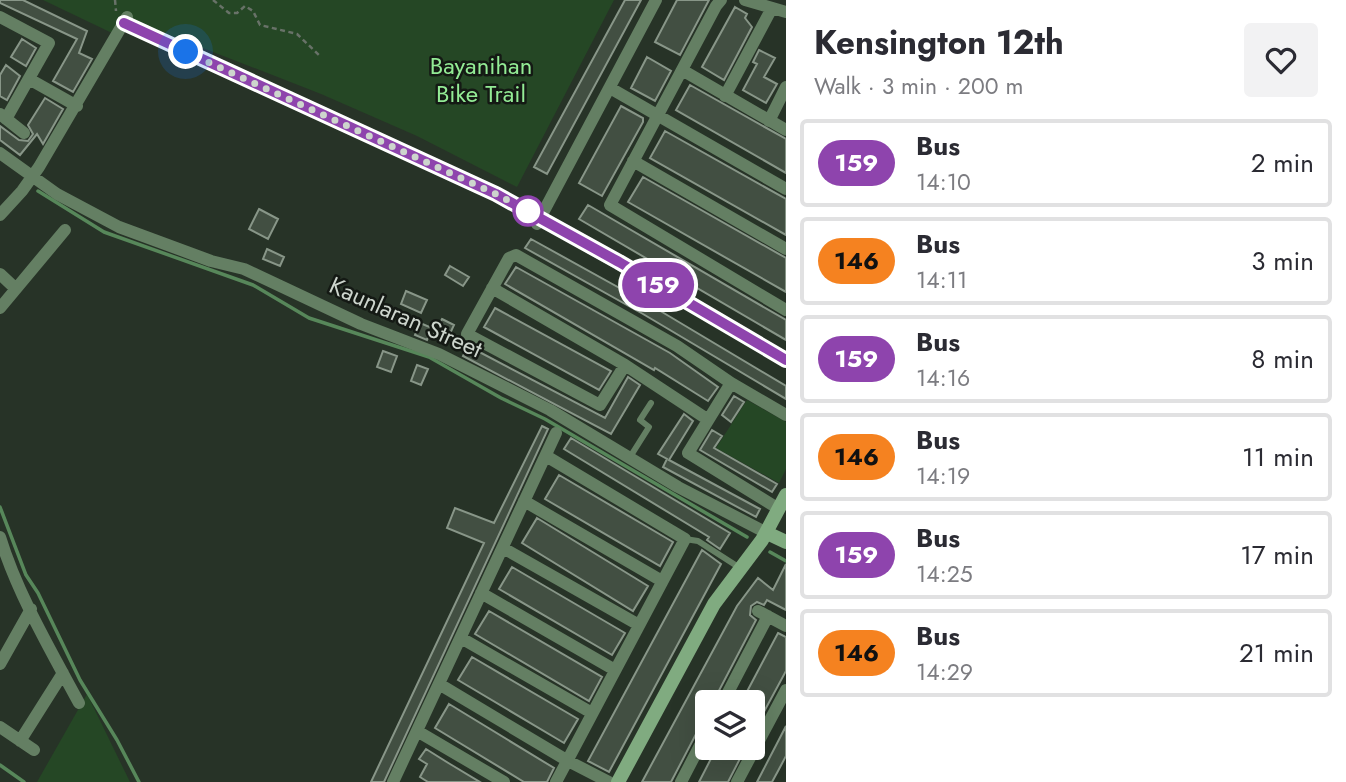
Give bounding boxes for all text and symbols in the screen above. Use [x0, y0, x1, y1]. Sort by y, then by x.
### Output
text: Kensington 12th [814, 19, 1064, 66]
button: heart [1244, 23, 1318, 97]
your location [168, 34, 203, 69]
park label: Bayanihan Bike Trail [430, 48, 532, 111]
text: Walk · 3 min · 200 m [814, 69, 1023, 103]
text: Bus [916, 127, 960, 165]
text: 2 min [1251, 144, 1314, 182]
text: 159 [835, 145, 878, 180]
text: 14:10 [916, 165, 971, 199]
unlabelled marker [513, 196, 543, 226]
text: Bus [916, 225, 960, 263]
text: 3 min [1251, 242, 1314, 280]
text: 146 [834, 243, 879, 278]
line badge: 159 [618, 262, 698, 308]
text: 14:11 [916, 263, 967, 297]
text: 159 [636, 267, 680, 302]
street label: Kaunlaran Street [324, 268, 488, 366]
text: Bus [916, 323, 960, 361]
text: 8 min [1251, 340, 1314, 378]
text: 159 [835, 341, 878, 376]
text: 14:16 [916, 361, 970, 395]
text: Bus [916, 421, 960, 459]
text: 11 min [1242, 438, 1314, 476]
text: 146 [834, 439, 879, 474]
text: 14:19 [916, 459, 970, 493]
text: Bus [916, 519, 960, 557]
text: 17 min [1240, 536, 1314, 574]
text: 159 [835, 537, 878, 572]
text: 14:25 [916, 557, 973, 591]
text: Bus [916, 617, 960, 655]
text: 21 min [1239, 634, 1314, 672]
text: 146 [834, 635, 879, 670]
text: 14:29 [916, 655, 973, 689]
map controls [695, 690, 765, 760]
button: layers [695, 690, 765, 760]

